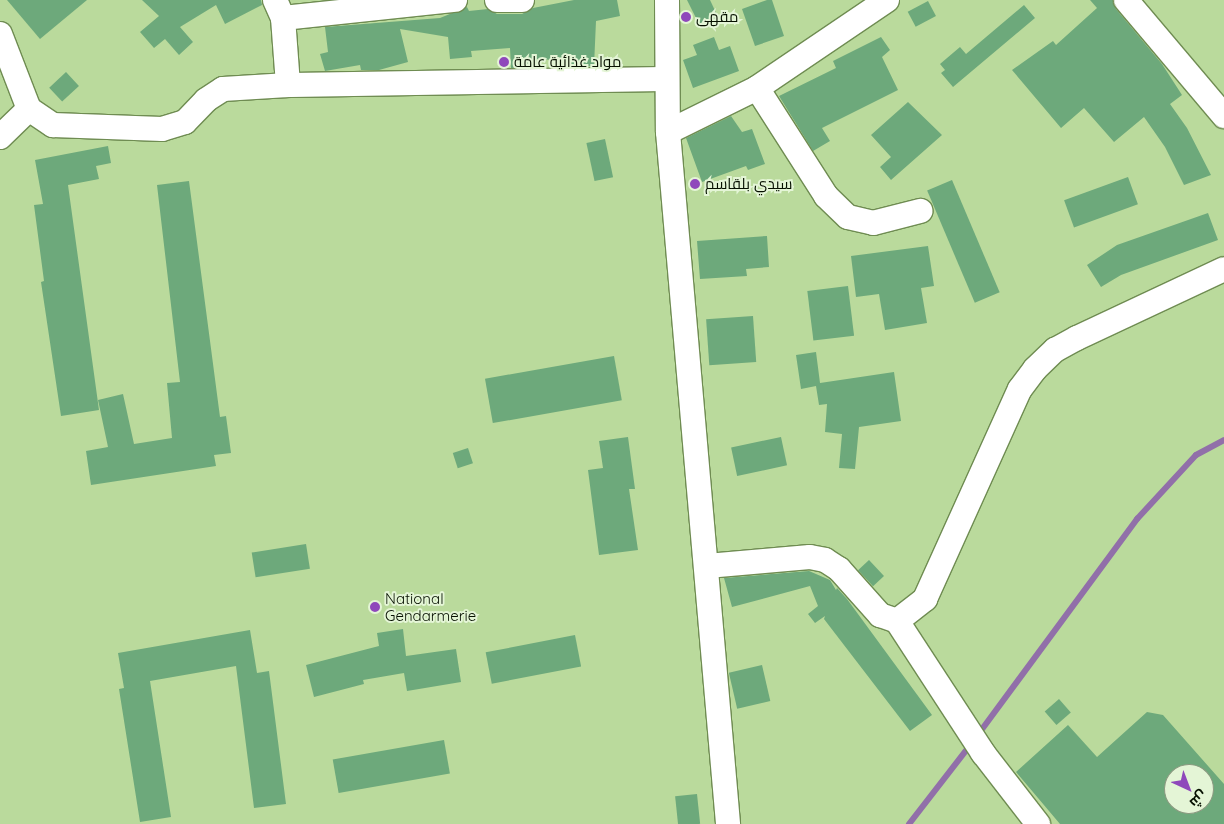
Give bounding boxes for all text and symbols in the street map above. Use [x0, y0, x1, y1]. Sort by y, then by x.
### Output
place label: مقهى [696, 8, 738, 26]
marker: مقهى [680, 11, 692, 23]
place label: مواد غذائية عامة [514, 53, 621, 71]
marker: مواد غذائية عامة [498, 56, 510, 68]
place label: سيدي بلقاسم [705, 175, 792, 193]
marker: سيدي بلقاسم [689, 178, 701, 190]
place label: National Gendarmerie [385, 589, 476, 624]
marker: National Gendarmerie [369, 601, 381, 613]
north arrow [1164, 764, 1214, 814]
text: ش [1186, 787, 1211, 812]

